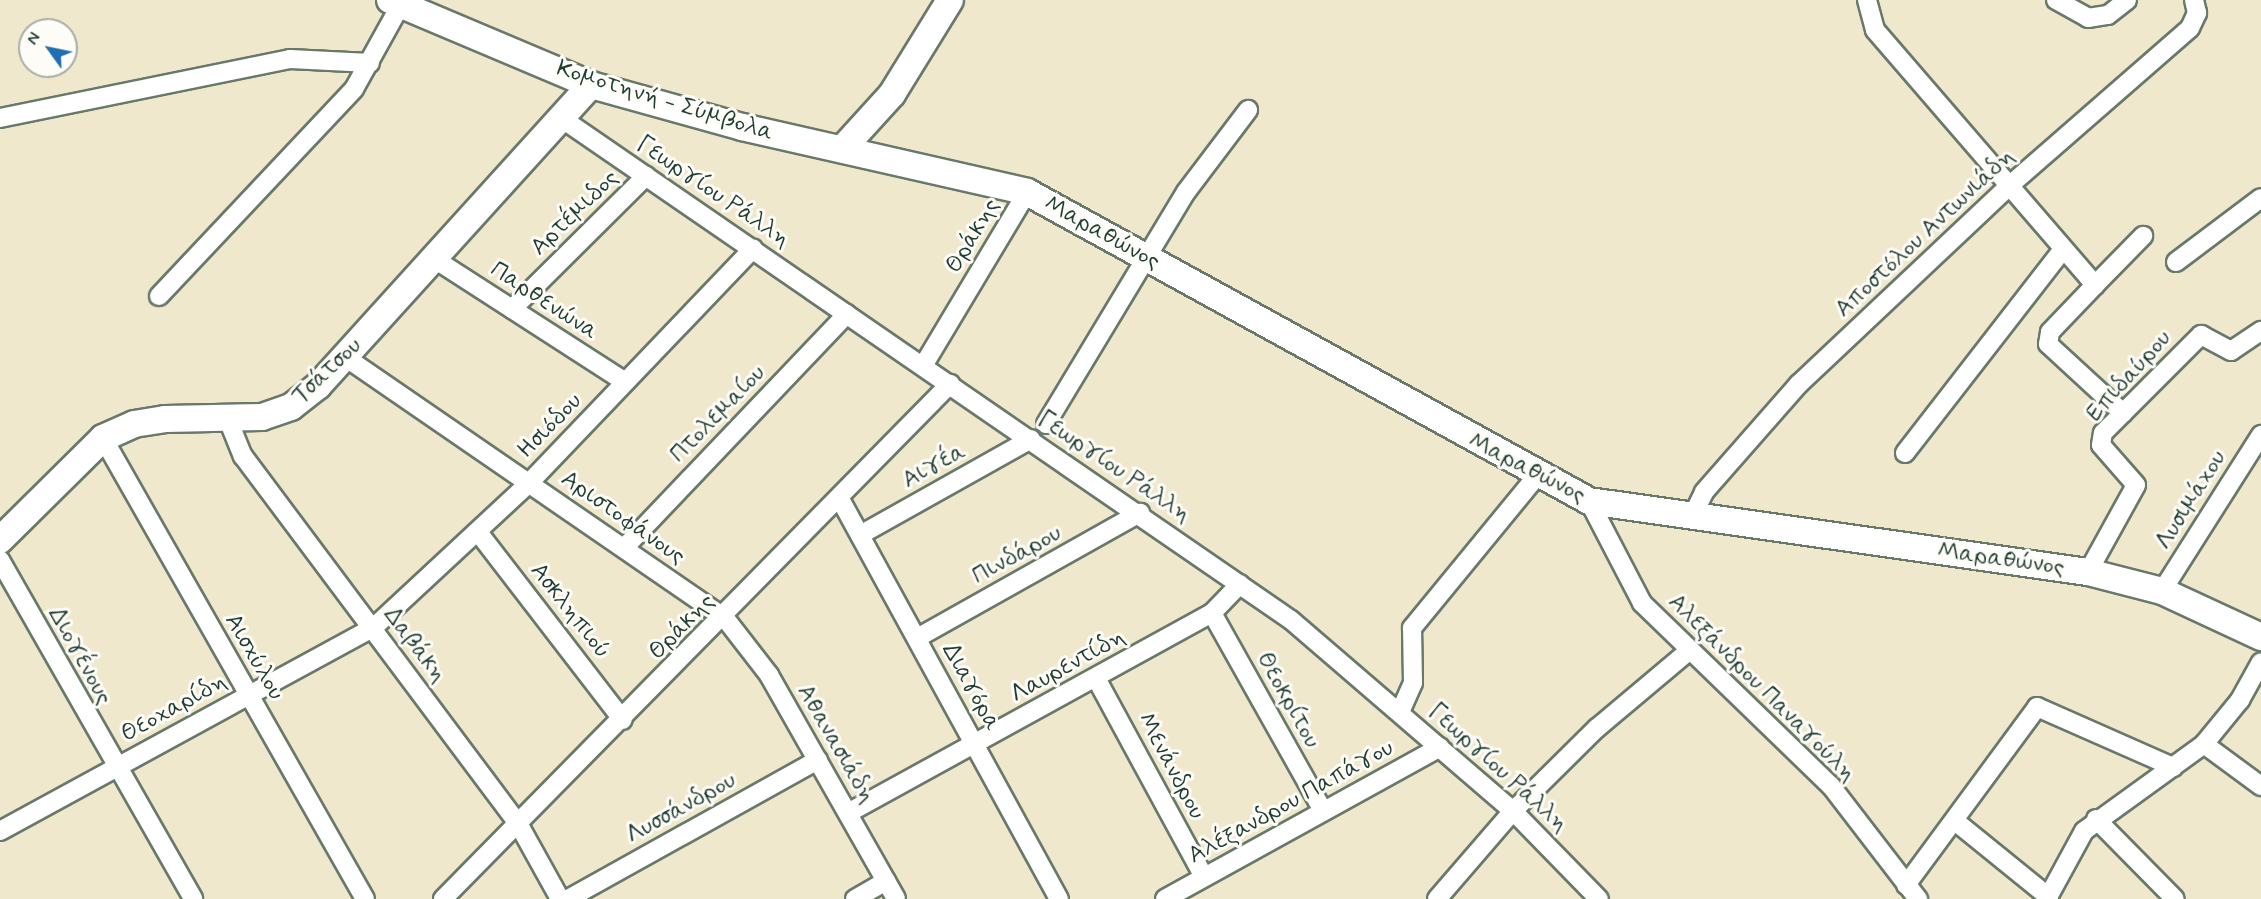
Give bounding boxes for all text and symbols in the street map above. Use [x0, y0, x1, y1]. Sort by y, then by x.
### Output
north arrow [18, 18, 78, 78]
text: N [22, 29, 46, 49]
street label: Κομοτηνή - Σύμβολα [553, 54, 777, 148]
street label: Γεωργίου Ράλλη [631, 130, 795, 254]
street label: Αποστόλου Αντωνιάδη [1829, 142, 2021, 324]
street label: Αρτέμιδος [525, 164, 625, 262]
street label: Μαραθώνος [1039, 189, 1165, 277]
street label: Θράκης [940, 193, 1006, 279]
street label: Παρθενώνα [485, 255, 603, 347]
street label: Επιδαύρου [2080, 324, 2178, 428]
street label: Τσάτσου [286, 332, 368, 410]
street label: Πτολεμαίου [664, 359, 772, 469]
street label: Ησιόδου [512, 387, 588, 465]
street label: Γεωργίου Ράλλη [1032, 405, 1196, 529]
street label: Μαραθώνος [1464, 426, 1590, 510]
street label: Αιγέα [897, 437, 971, 495]
street label: Λυσιμάχου [2149, 445, 2233, 555]
street label: Αριστοφάνους [555, 465, 691, 571]
street label: Πινδάρου [967, 519, 1067, 591]
street label: Μαραθώνος [1936, 536, 2066, 582]
street label: Ασκληπιού [524, 557, 616, 665]
street label: Θράκης [643, 588, 721, 666]
street label: Αλεξάνδρου Παναγούλη [1662, 588, 1862, 788]
street label: Δαβάκη [377, 601, 453, 689]
street label: Διογένους [42, 602, 118, 710]
street label: Αισχύλου [218, 609, 290, 705]
street label: Λαυρεντίδη [1006, 623, 1130, 709]
street label: Διαγόρα [935, 638, 1007, 736]
street label: Θεοκρίτου [1250, 647, 1326, 753]
street label: Θεοχαρίδη [116, 667, 232, 749]
street label: Αθανασιάδη [790, 679, 882, 809]
street label: Γεωργίου Ράλλη [1422, 697, 1574, 839]
street label: Μενάνδρου [1131, 708, 1211, 824]
street label: Αλέξανδρου Παπάγου [1183, 734, 1399, 870]
street label: Λυσσάνδρου [621, 766, 741, 850]

